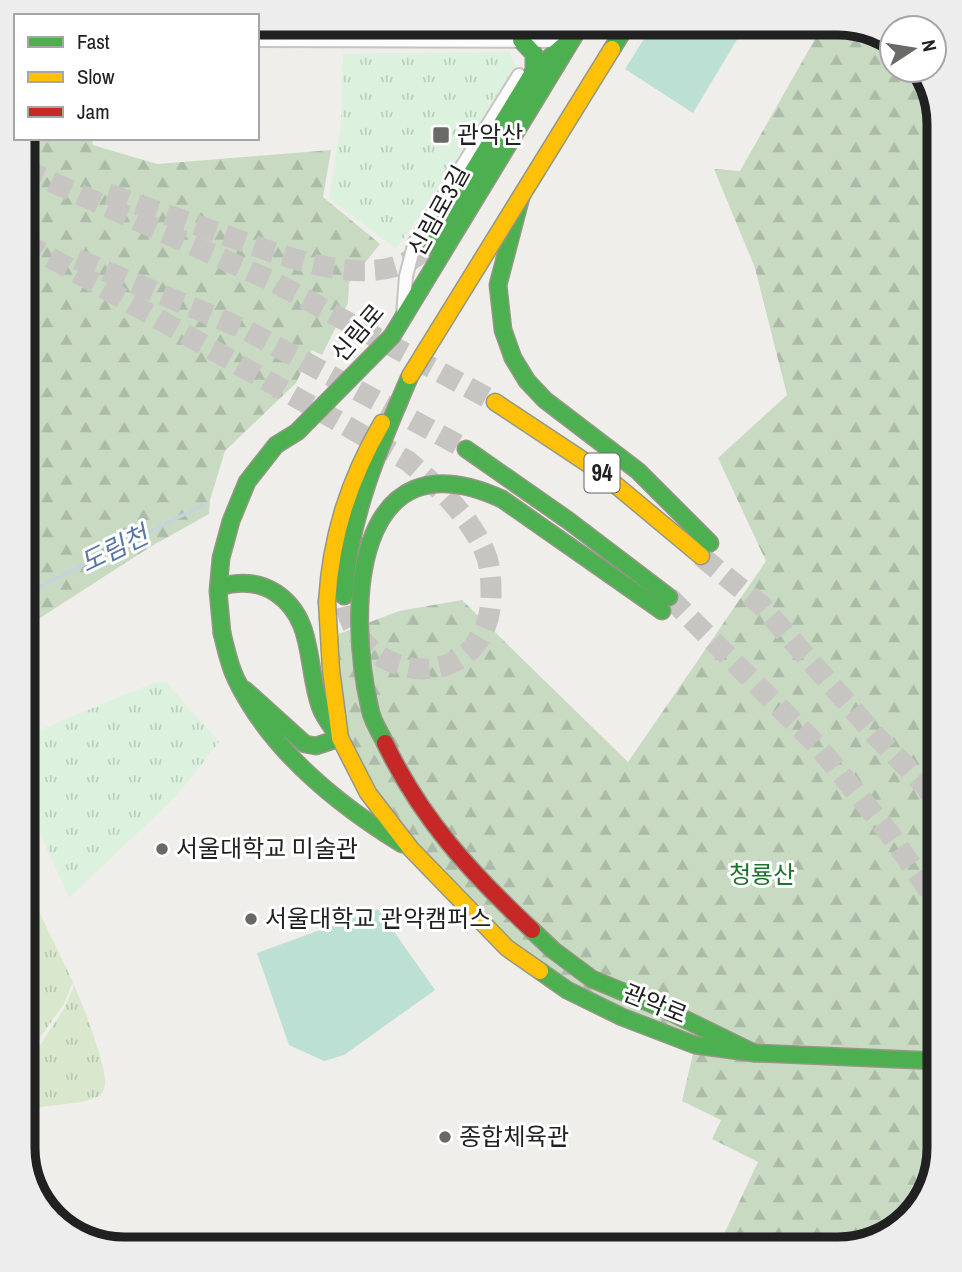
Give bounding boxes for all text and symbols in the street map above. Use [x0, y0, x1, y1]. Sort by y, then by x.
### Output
legend [14, 14, 259, 140]
north arrow [878, 14, 948, 84]
text: Fast [77, 27, 110, 56]
text: N [916, 37, 944, 54]
text: Slow [77, 62, 115, 91]
text: Jam [77, 97, 110, 126]
place label: 관악산 [457, 118, 523, 150]
marker: 관악산 [431, 125, 451, 145]
street label: 신림로3길 [400, 159, 476, 262]
street label: 신림로 [324, 297, 391, 368]
road number: 94 [584, 453, 620, 492]
water label: 도림천 [74, 516, 156, 580]
place label: 서울대학교 미술관 [176, 832, 358, 864]
marker: 서울대학교 미술관 [154, 841, 170, 857]
park label: 청룡산 [729, 858, 795, 890]
place label: 서울대학교 관악캠퍼스 [265, 902, 491, 934]
marker: 서울대학교 관악캠퍼스 [243, 911, 259, 927]
street label: 관악로 [619, 976, 692, 1030]
place label: 종합체육관 [459, 1120, 569, 1152]
marker: 종합체육관 [437, 1129, 453, 1145]

